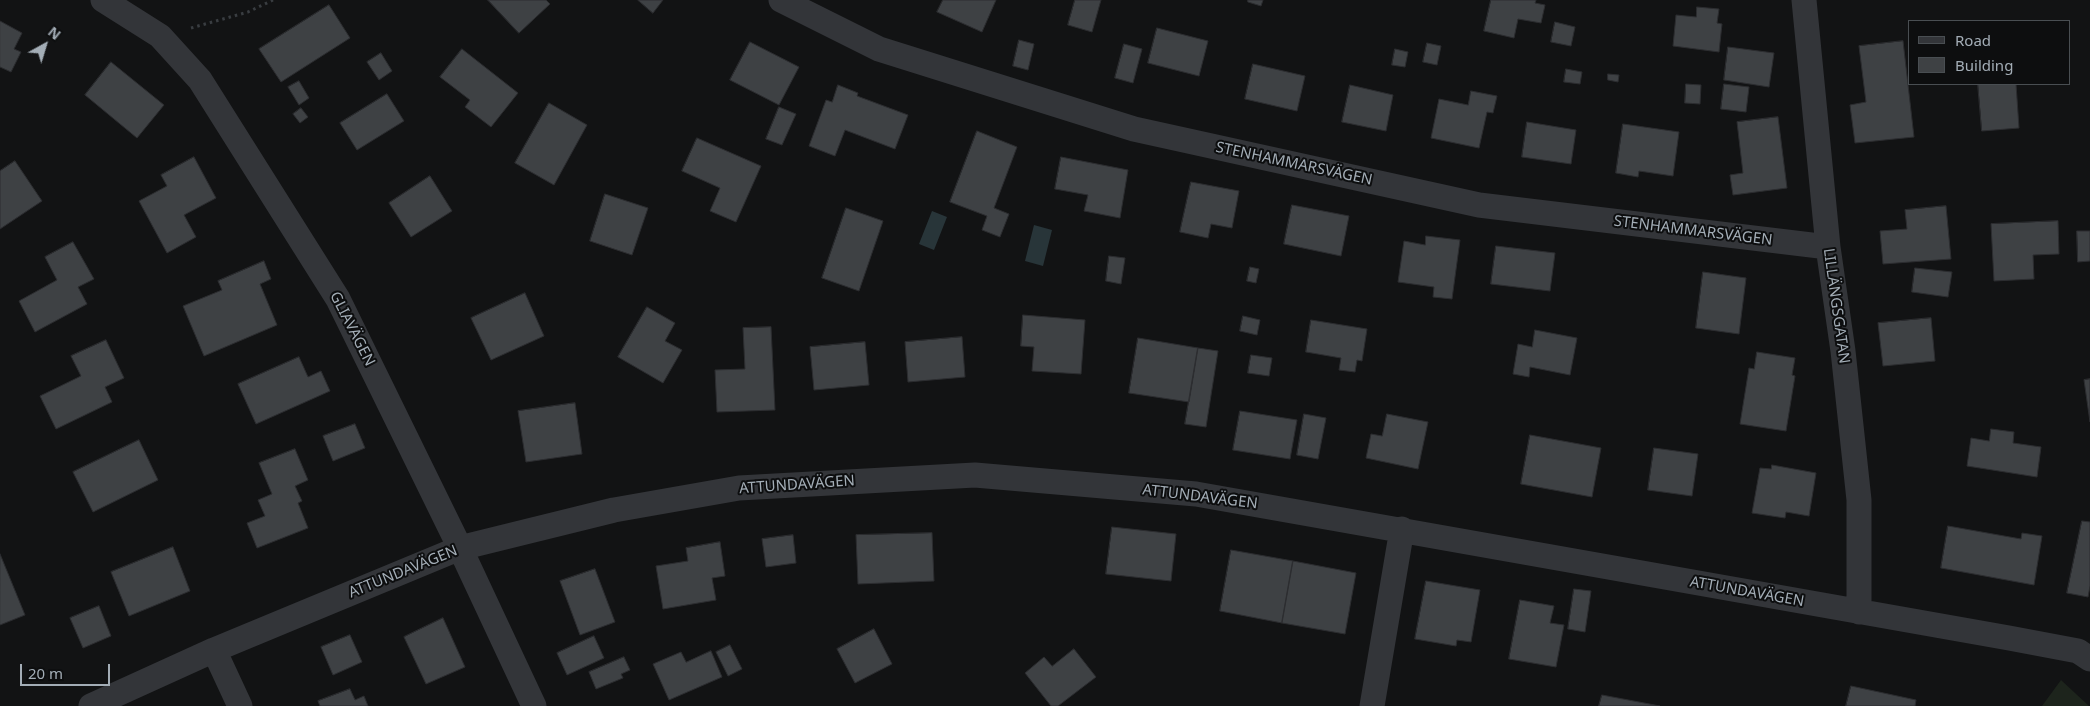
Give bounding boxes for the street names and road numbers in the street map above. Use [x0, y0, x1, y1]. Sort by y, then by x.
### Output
street label: STENHAMMARSVÄGEN [1214, 139, 1374, 189]
street label: STENHAMMARSVÄGEN [1613, 212, 1773, 250]
street label: LILLÄNGSGATAN [1819, 247, 1853, 365]
street label: GLIAVÄGEN [326, 289, 378, 369]
street label: ATTUNDAVÄGEN [739, 472, 855, 498]
street label: ATTUNDAVÄGEN [1141, 481, 1259, 513]
street label: ATTUNDAVÄGEN [346, 542, 460, 602]
street label: ATTUNDAVÄGEN [1688, 573, 1806, 611]

